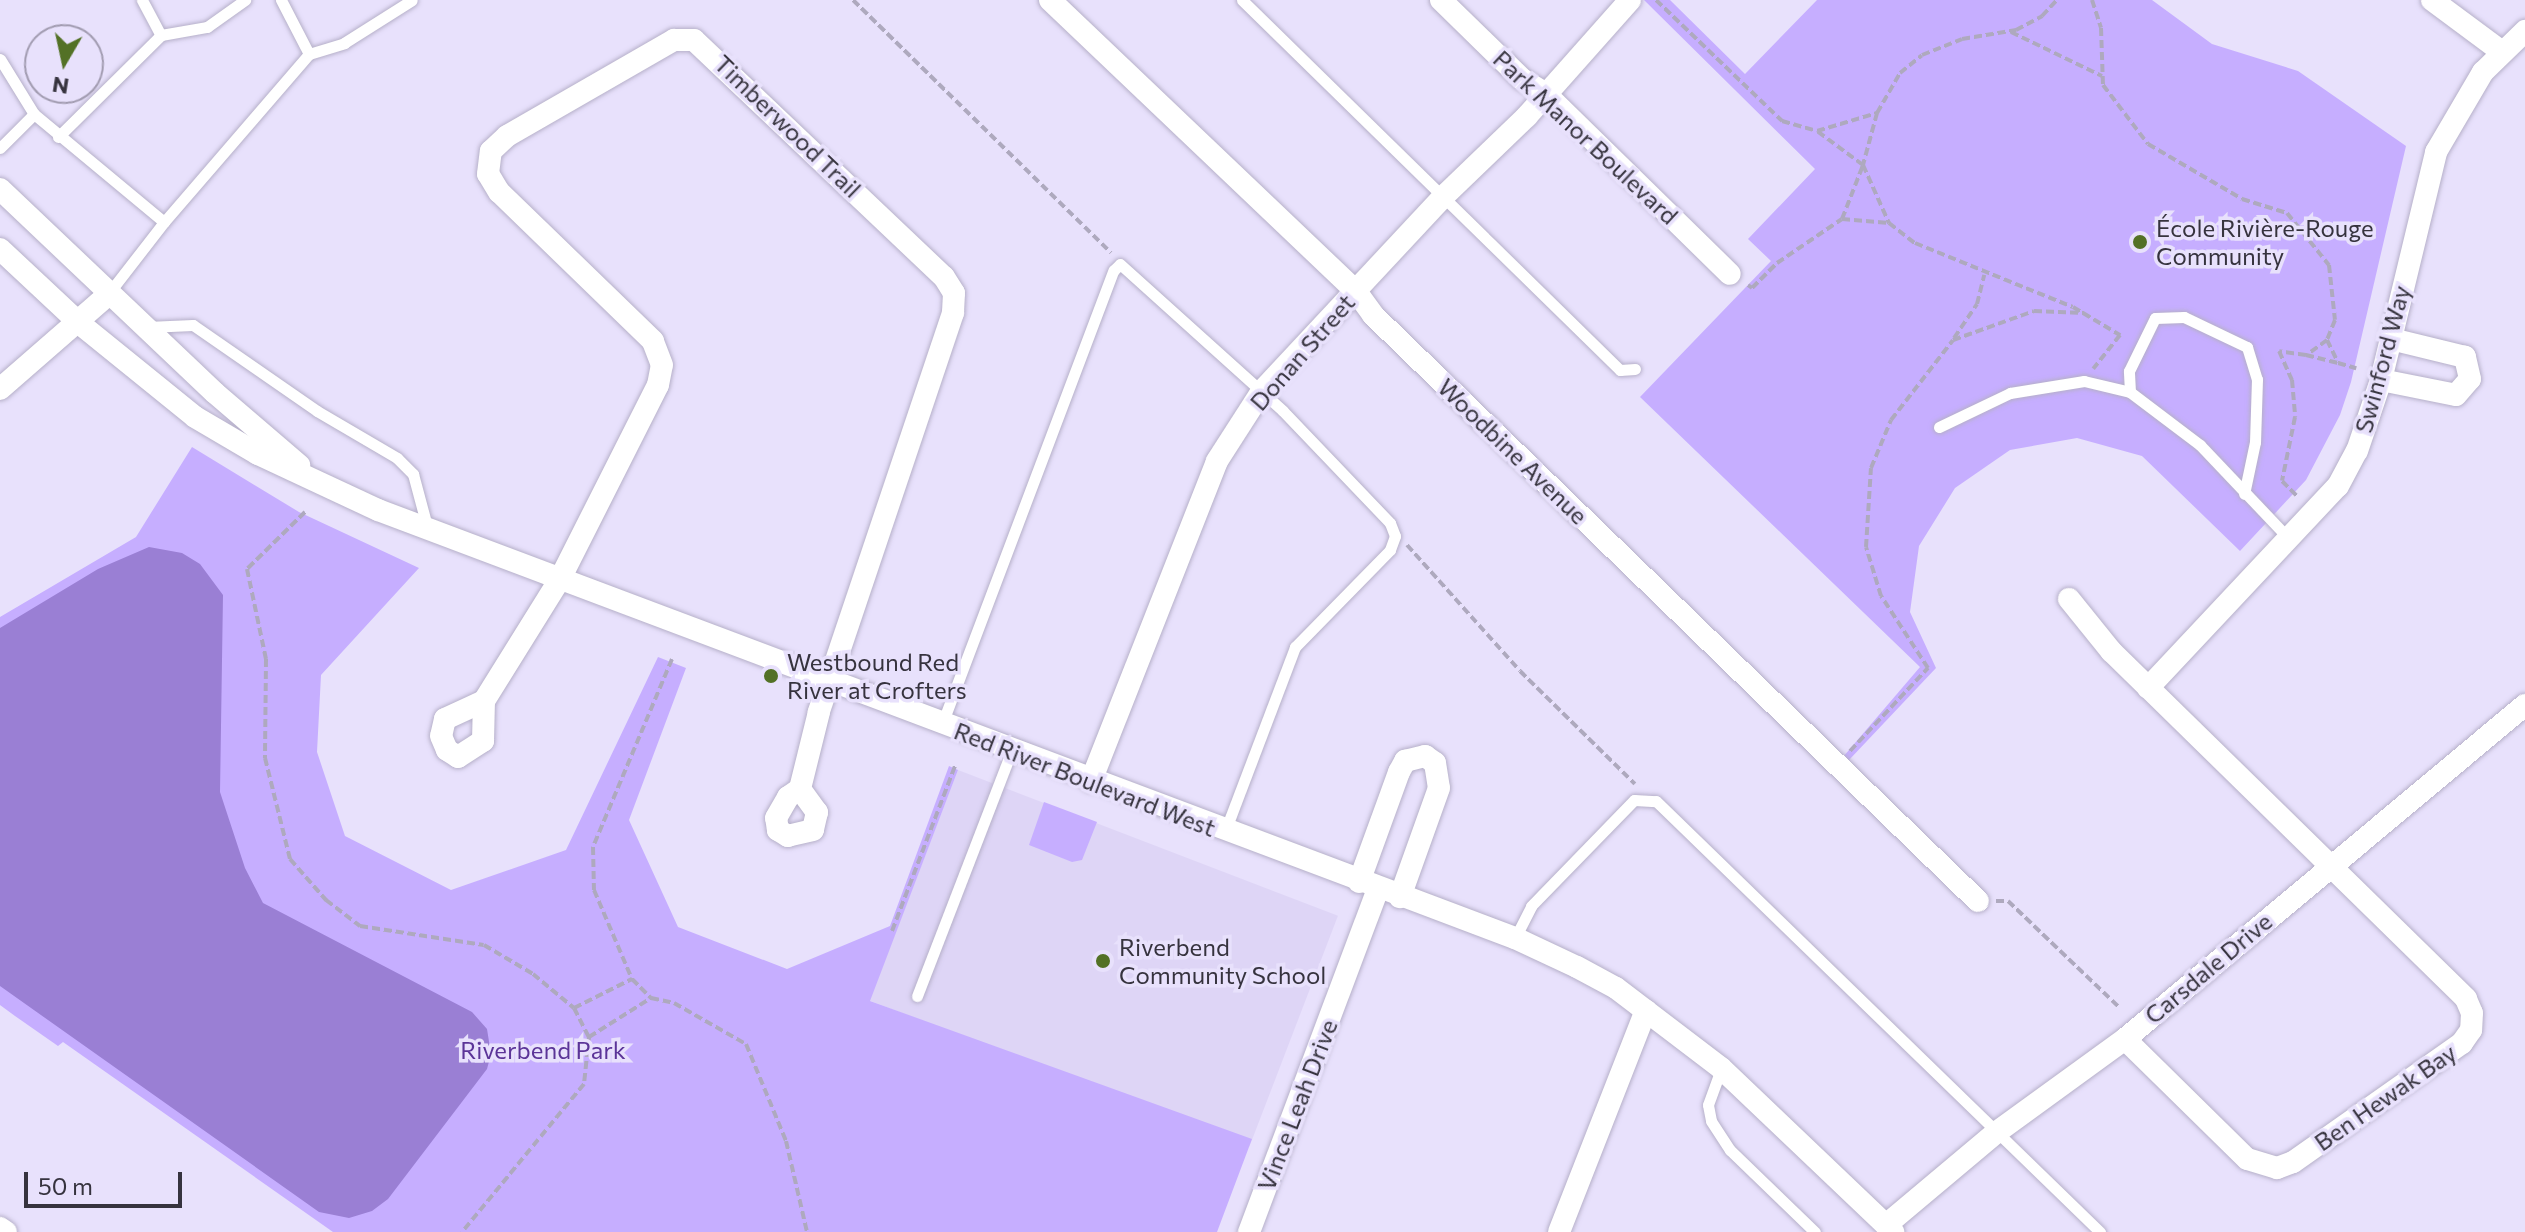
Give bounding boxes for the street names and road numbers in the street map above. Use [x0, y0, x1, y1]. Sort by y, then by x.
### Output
street label: Park Manor Boulevard [1488, 44, 1684, 230]
street label: Timberwood Trail [709, 49, 867, 203]
street label: Swinford Way [2348, 282, 2416, 436]
street label: Donan Street [1244, 288, 1360, 416]
street label: Woodbine Avenue [1432, 372, 1594, 530]
street label: Red River Boulevard West [950, 716, 1220, 842]
street label: Carsdale Drive [2139, 907, 2277, 1029]
street label: Vince Leah Drive [1251, 1015, 1343, 1195]
street label: Ben Hewak Bay [2309, 1038, 2461, 1156]

